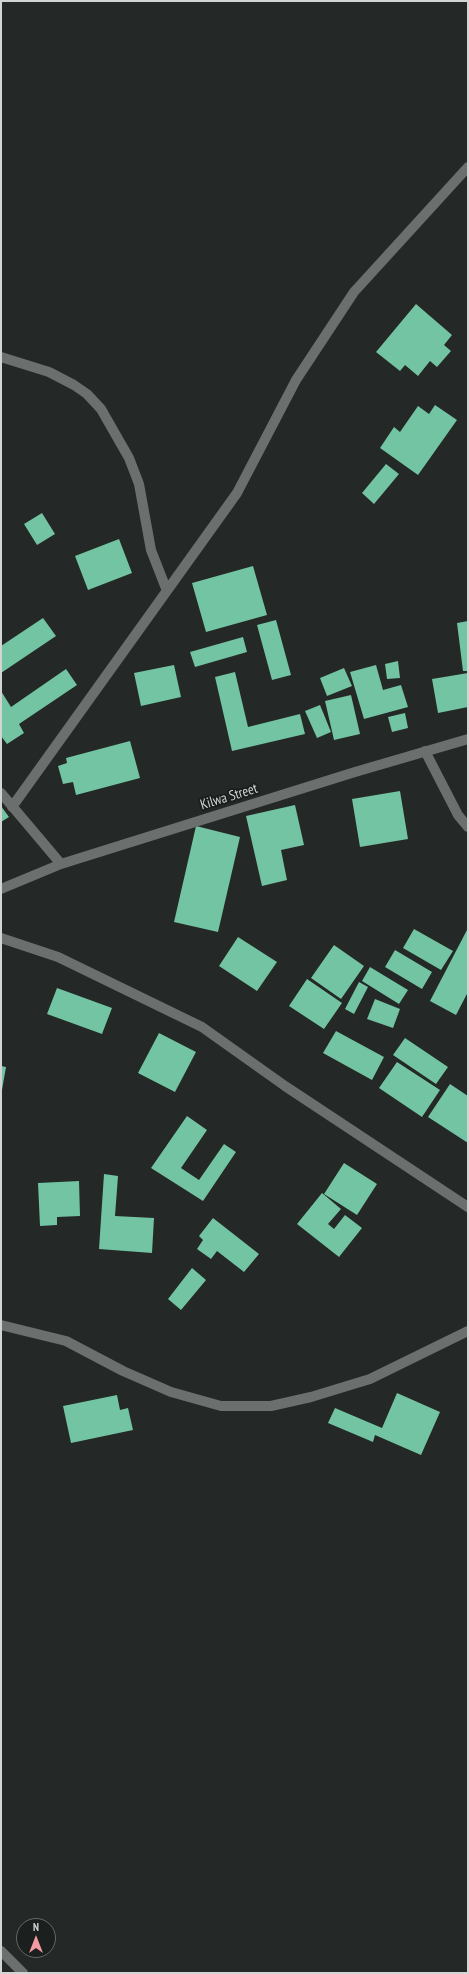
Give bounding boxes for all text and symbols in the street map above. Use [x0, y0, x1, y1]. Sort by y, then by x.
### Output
street label: Kilwa Street [198, 780, 260, 814]
north arrow [16, 1918, 56, 1958]
text: N [33, 1920, 39, 1934]

